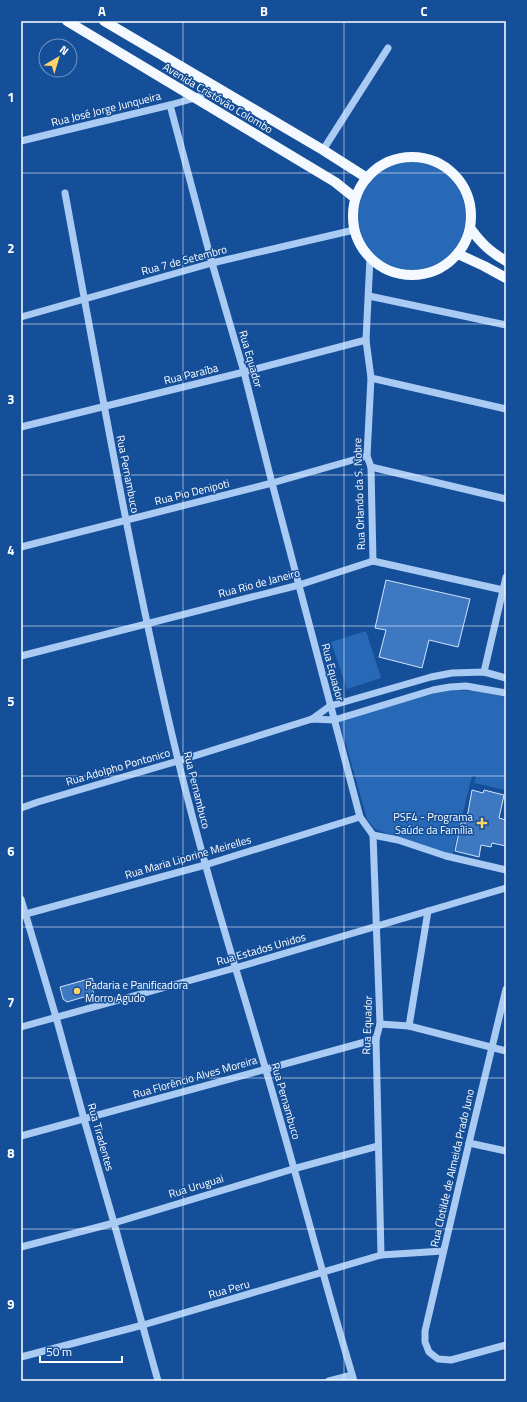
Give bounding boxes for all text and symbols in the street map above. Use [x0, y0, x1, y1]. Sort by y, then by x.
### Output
text: A [98, 1, 106, 21]
text: B [260, 1, 268, 21]
text: C [420, 1, 428, 21]
north arrow [38, 38, 78, 78]
text: N [56, 41, 72, 59]
street label: Avenida Cristóvão Colombo [160, 59, 276, 137]
text: 1 [7, 87, 15, 107]
street label: Rua José Jorge Junqueira [49, 87, 163, 130]
text: 2 [7, 238, 15, 258]
street label: Rua 7 de Setembro [139, 241, 229, 279]
street label: Rua Equador [235, 328, 267, 390]
street label: Rua Paraíba [162, 359, 220, 388]
text: 3 [7, 389, 15, 409]
street label: Rua Pernambuco [113, 434, 143, 515]
street label: Rua Orlando da S. Nobre [349, 437, 369, 550]
street label: Rua Pio Denipoti [153, 475, 231, 509]
text: 4 [7, 540, 15, 560]
street label: Rua Rio de Janeiro [216, 564, 302, 602]
street label: Rua Equador [318, 641, 348, 703]
text: 5 [7, 691, 15, 711]
street label: Rua Adolpho Pontonico [64, 744, 172, 790]
street label: Rua Pernambuco [180, 750, 214, 831]
place label: PSF4 - Programa Saúde da Família [393, 809, 473, 838]
marker: PSF4 - Programa Saúde da Família [476, 817, 488, 829]
street label: Rua Maria Liporine Meirelles [123, 831, 253, 883]
text: 6 [7, 841, 15, 861]
street label: Rua Estados Unidos [214, 929, 308, 969]
place label: Padaria e Panificadora Morro Agudo [85, 977, 189, 1006]
marker: Padaria e Panificadora Morro Agudo [72, 986, 82, 996]
text: 7 [7, 992, 15, 1012]
street label: Rua Equador [358, 995, 376, 1055]
street label: Rua Florêncio Alves Moreira [131, 1051, 259, 1102]
street label: Rua Pernambuco [267, 1061, 305, 1141]
street label: Rua Clotilde de Almeida Prado Juno [426, 1087, 478, 1249]
street label: Rua Tiradentes [84, 1101, 118, 1173]
text: 8 [7, 1143, 15, 1163]
street label: Rua Uruguai [167, 1170, 225, 1202]
street label: Rua Peru [207, 1275, 252, 1303]
text: 9 [7, 1294, 15, 1314]
scale bar [40, 1338, 122, 1364]
text: 50 m [46, 1342, 72, 1361]

